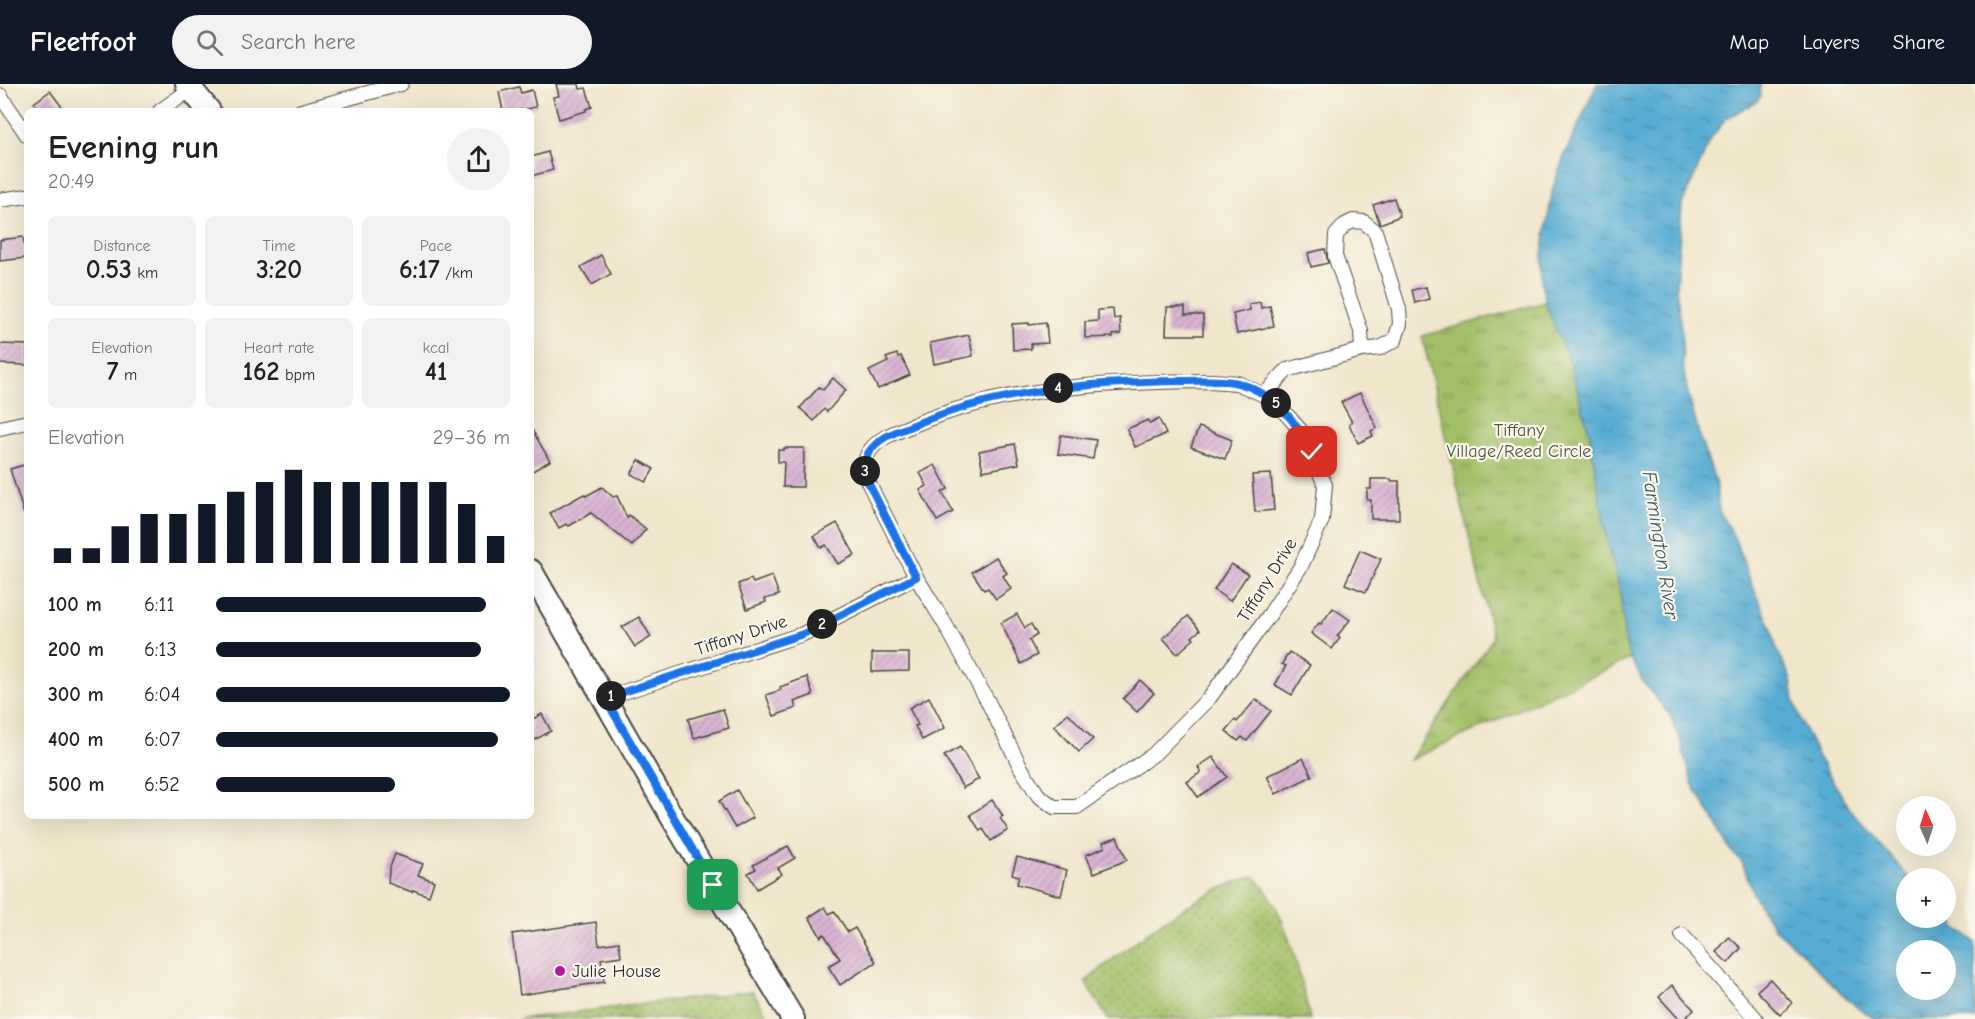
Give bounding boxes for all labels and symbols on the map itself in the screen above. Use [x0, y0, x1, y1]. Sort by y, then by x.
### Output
pin: 4 [1043, 373, 1073, 403]
pin: 5 [1261, 388, 1291, 418]
park label: Tiffany Village/Reed Circle [1447, 420, 1591, 462]
pin [1286, 426, 1337, 477]
pin: 3 [850, 456, 880, 486]
water label: Farmington River [1637, 469, 1684, 622]
street label: Tiffany Drive [1233, 534, 1302, 626]
pin: 2 [807, 609, 837, 639]
street label: Tiffany Drive [693, 611, 790, 660]
pin: 1 [596, 681, 626, 711]
north arrow [1896, 796, 1956, 856]
pin [687, 859, 738, 910]
place label: Julie House [572, 961, 661, 982]
marker: Julie House [553, 964, 567, 978]

